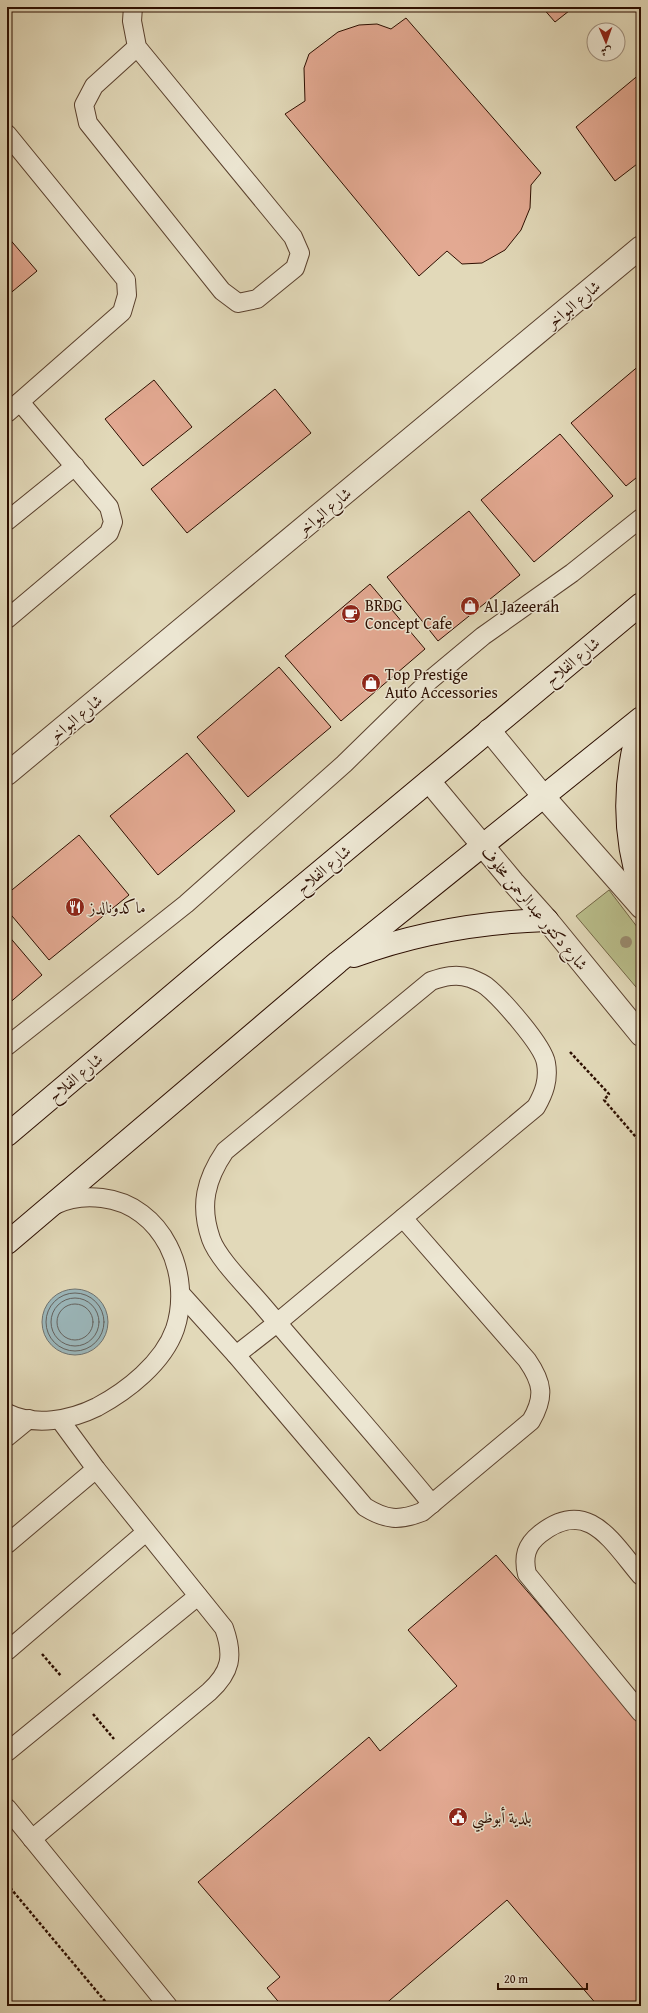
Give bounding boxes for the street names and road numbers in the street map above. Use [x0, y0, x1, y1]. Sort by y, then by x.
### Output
street label: شارع البواخر [539, 274, 607, 337]
street label: شارع البواخر [290, 481, 358, 544]
street label: شارع الفلاح [539, 631, 607, 693]
street label: شارع البواخر [41, 688, 109, 751]
street label: شارع الفلاح [290, 839, 358, 901]
street label: شارع دكتور عبدالرحمن مخلوف [474, 841, 594, 977]
street label: شارع الفلاح [42, 1047, 110, 1109]

